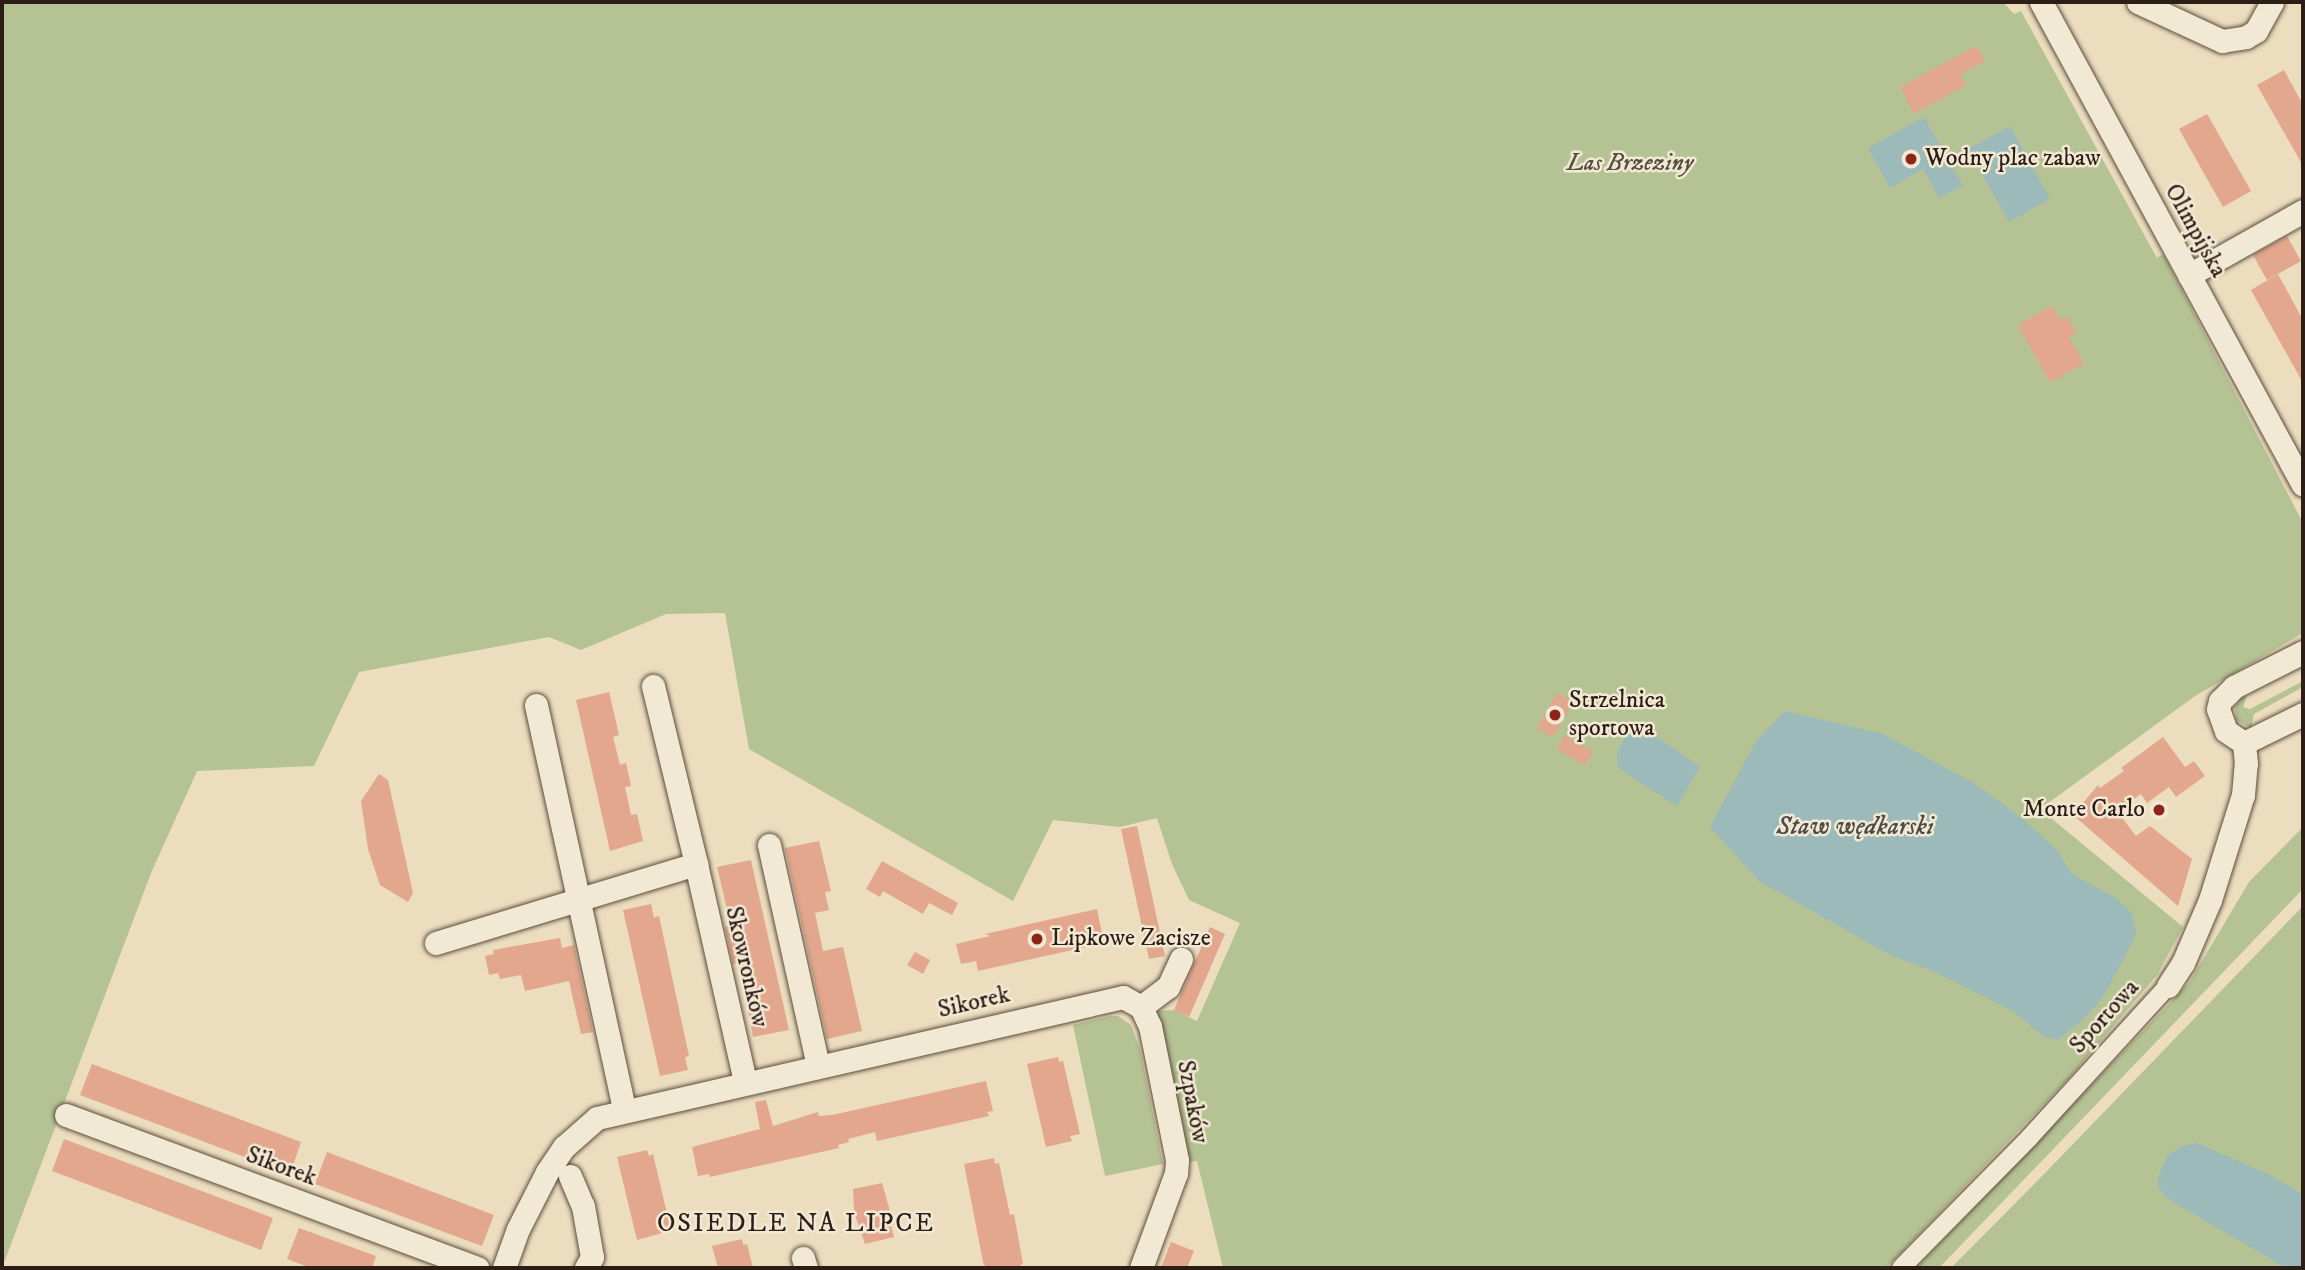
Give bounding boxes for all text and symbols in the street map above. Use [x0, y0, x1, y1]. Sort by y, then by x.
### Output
place label: Wodny plac zabaw [1925, 145, 2100, 173]
park label: Las Brzeziny [1567, 150, 1693, 178]
marker: Wodny plac zabaw [1903, 151, 1919, 167]
street label: Olimpijska [2158, 179, 2232, 283]
place label: Strzelnica sportowa [1569, 687, 1665, 743]
marker: Strzelnica sportowa [1547, 707, 1563, 723]
place label: Monte Carlo [2023, 796, 2145, 824]
marker: Monte Carlo [2151, 802, 2167, 818]
water label: Staw wędkarski [1776, 811, 1934, 843]
street label: Skowronków [718, 904, 774, 1030]
place label: Lipkowe Zacisze [1051, 925, 1211, 953]
marker: Lipkowe Zacisze [1029, 931, 1045, 947]
street label: Sportowa [2064, 974, 2146, 1060]
street label: Sikorek [935, 981, 1013, 1025]
street label: Szpaków [1170, 1058, 1214, 1146]
street label: Sikorek [242, 1141, 320, 1193]
district label: OSIEDLE NA LIPCE [659, 1208, 933, 1240]

